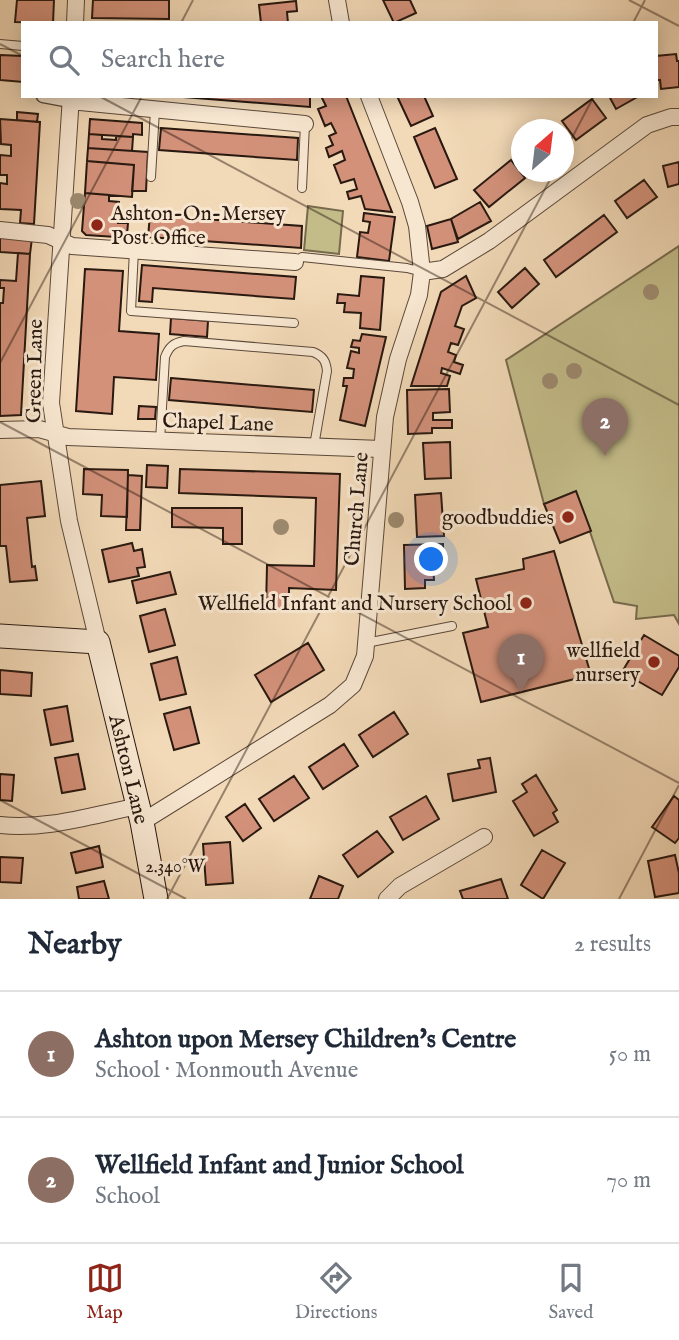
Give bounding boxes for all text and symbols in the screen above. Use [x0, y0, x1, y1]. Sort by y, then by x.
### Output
search box [21, 21, 658, 98]
icon: search [45, 41, 83, 79]
text: Search here [101, 43, 225, 76]
north arrow [511, 119, 574, 182]
place label: Ashton-On-Mersey Post Office [110, 201, 286, 252]
marker: Ashton-On-Mersey Post Office [89, 217, 105, 233]
street label: Green Lane [21, 318, 50, 423]
pin: 2 [582, 398, 628, 456]
street label: Chapel Lane [162, 408, 274, 439]
street label: Church Lane [339, 451, 376, 567]
place label: goodbuddies [442, 505, 554, 532]
marker: goodbuddies [560, 509, 576, 525]
your location [414, 542, 448, 576]
place label: Wellfield Infant and Nursery School [198, 591, 512, 618]
marker: Wellfield Infant and Nursery School [518, 595, 534, 611]
pin: 1 [498, 634, 544, 692]
place label: wellfield nursery [566, 638, 641, 689]
marker: wellfield nursery [646, 654, 662, 670]
street label: Ashton Lane [101, 711, 154, 827]
text: 2.340°W [145, 856, 206, 879]
text: Nearby [28, 926, 121, 964]
text: 2 results [574, 930, 651, 959]
text: Ashton upon Mersey Children's Centre [95, 1023, 516, 1056]
text: 1 [47, 1040, 55, 1069]
text: 50 m [609, 1040, 651, 1069]
text: School · Monmouth Avenue [95, 1056, 358, 1085]
text: Wellfield Infant and Junior School [95, 1149, 464, 1182]
text: 2 [46, 1166, 56, 1195]
text: 70 m [606, 1166, 651, 1195]
text: School [95, 1182, 160, 1211]
tab: Map [86, 1259, 124, 1325]
tab: Directions [295, 1259, 377, 1325]
tab: Saved [548, 1259, 593, 1325]

